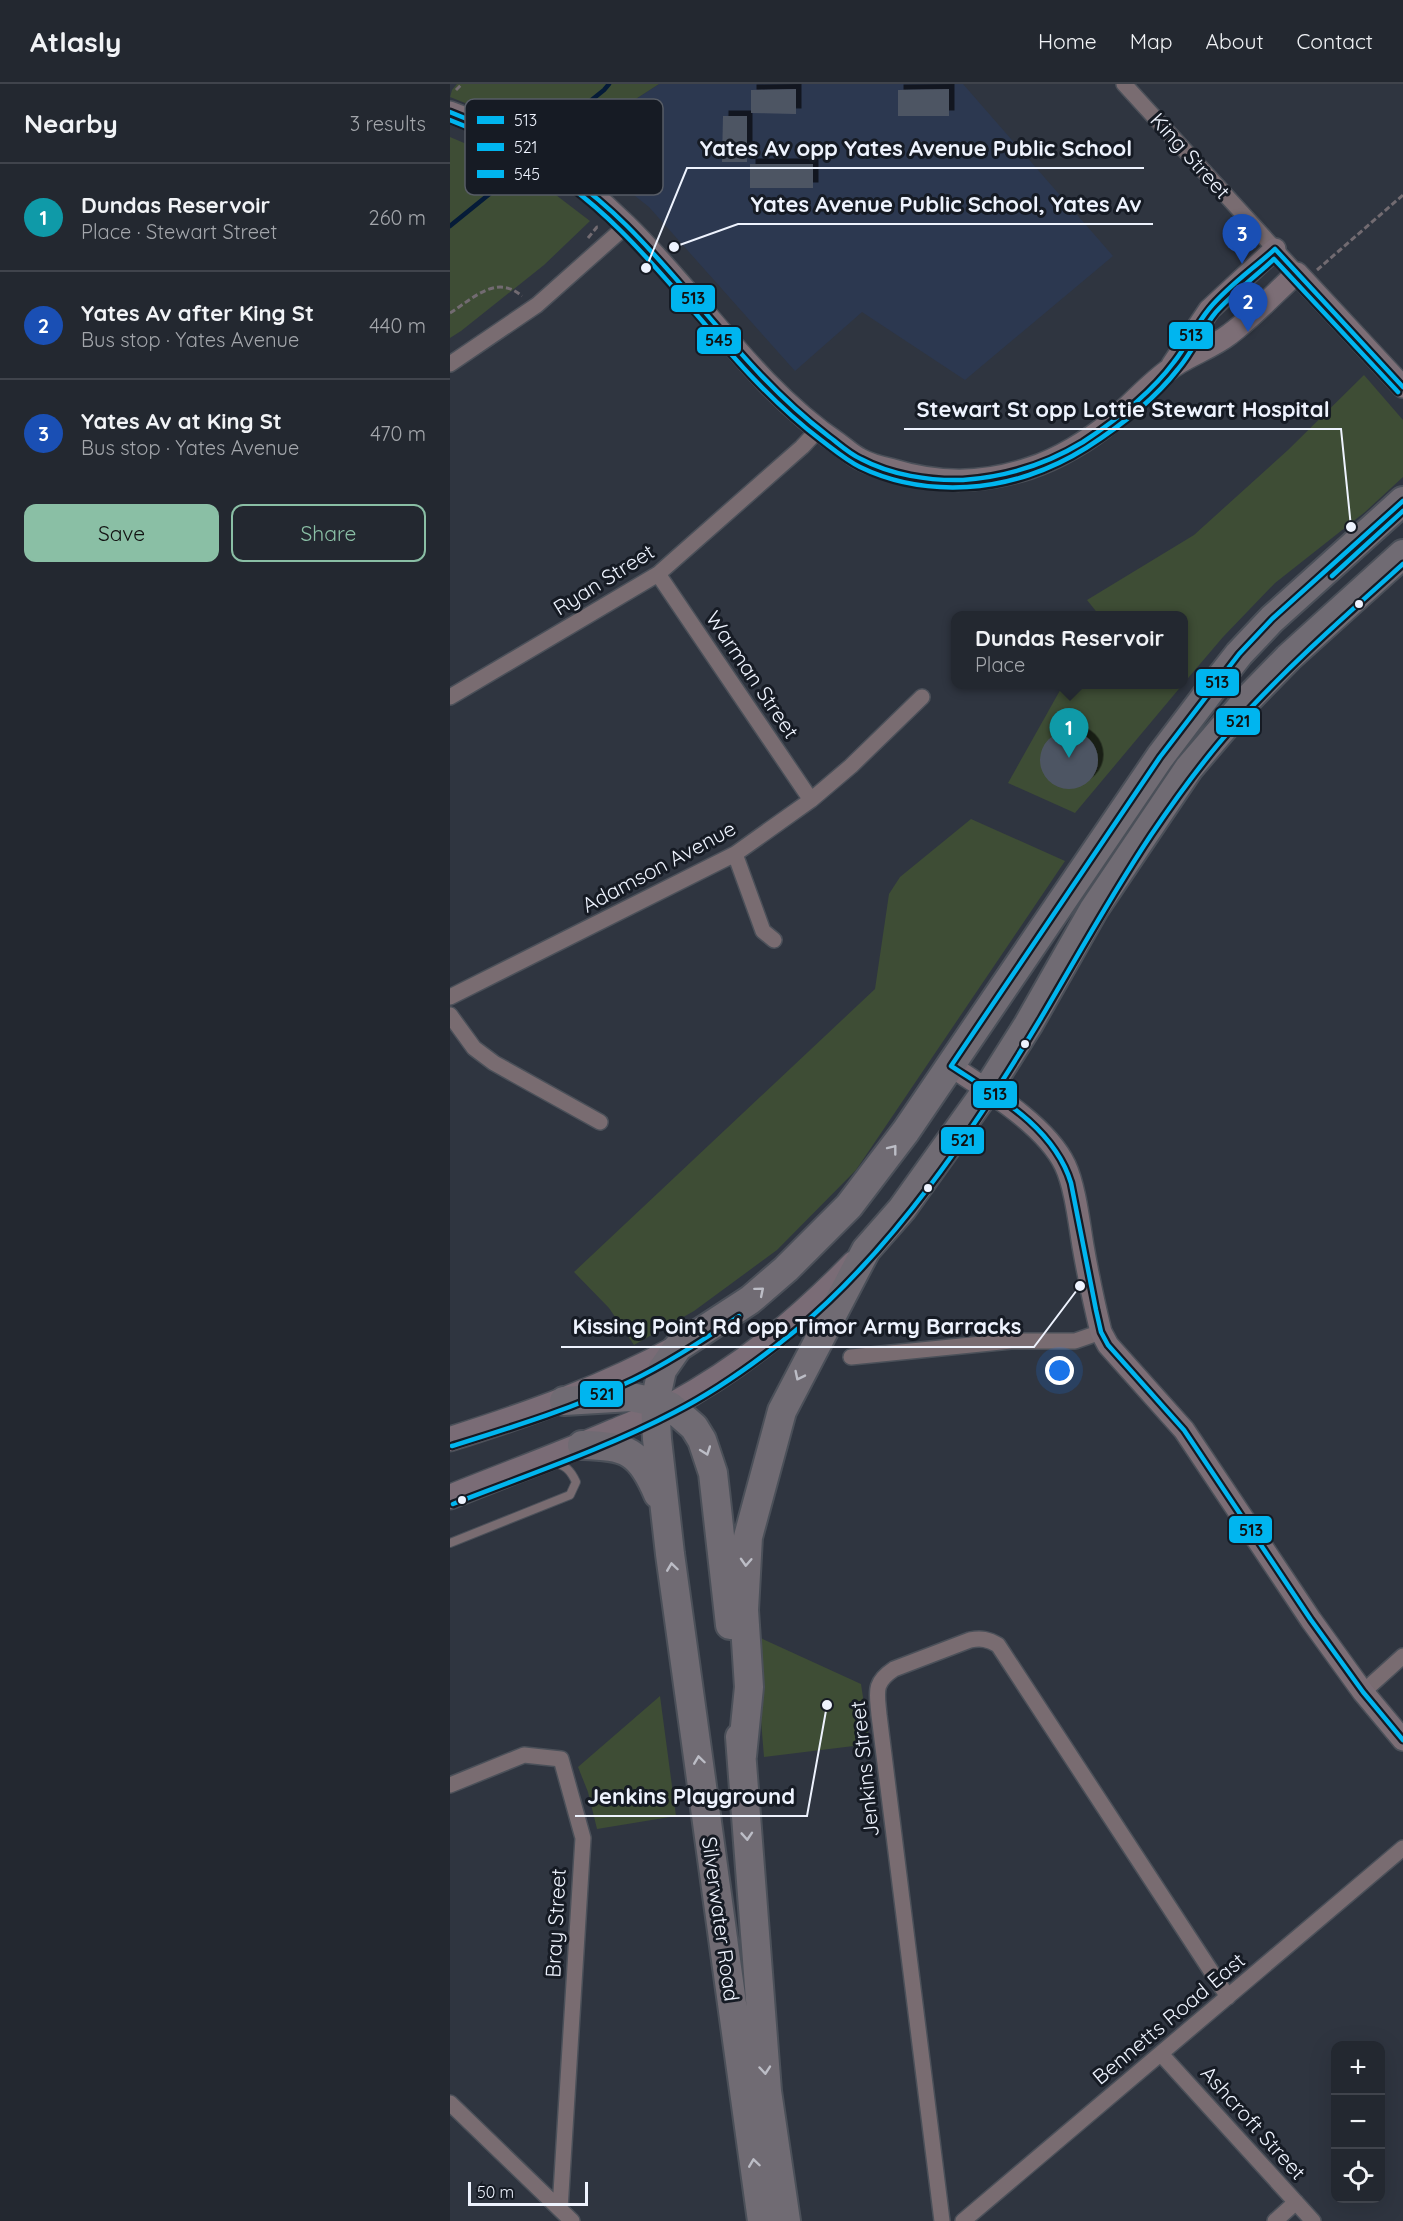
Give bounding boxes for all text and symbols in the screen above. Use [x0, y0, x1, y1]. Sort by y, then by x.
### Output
text: Atlasly [30, 24, 121, 59]
text: Home [1038, 28, 1097, 54]
text: Map [1130, 28, 1173, 54]
text: About [1206, 28, 1264, 54]
text: Contact [1297, 28, 1373, 54]
legend [465, 99, 663, 195]
text: Nearby [24, 107, 118, 140]
street label: King Street [1145, 107, 1236, 204]
text: 513 [514, 110, 537, 130]
text: 3 results [350, 111, 426, 136]
callout: Yates Av opp Yates Avenue Public School [687, 128, 1144, 168]
text: Yates Av opp Yates Avenue Public School [700, 134, 1132, 162]
text: 521 [514, 137, 538, 157]
text: 545 [514, 164, 540, 184]
callout: Yates Avenue Public School, Yates Av [738, 184, 1153, 224]
text: Yates Avenue Public School, Yates Av [750, 190, 1142, 218]
text: Dundas Reservoir [81, 191, 270, 219]
text: 1 [40, 205, 47, 230]
text: 260 m [369, 205, 426, 230]
pin: 3 [1222, 214, 1262, 264]
text: Place · Stewart Street [81, 219, 277, 244]
pin: 2 [1228, 282, 1268, 332]
line badge: 513 [670, 284, 716, 313]
text: 513 [681, 288, 705, 308]
text: Yates Av after King St [81, 299, 314, 327]
text: 2 [38, 313, 49, 338]
text: 440 m [369, 313, 426, 338]
line badge: 513 [1168, 321, 1214, 350]
text: 513 [1179, 325, 1203, 345]
line badge: 545 [696, 326, 742, 355]
text: Bus stop · Yates Avenue [81, 327, 299, 352]
text: 545 [705, 330, 733, 350]
callout: Stewart St opp Lottie Stewart Hospital [904, 389, 1341, 429]
text: Stewart St opp Lottie Stewart Hospital [916, 395, 1330, 423]
text: Yates Av at King St [81, 407, 282, 435]
text: 3 [38, 421, 49, 446]
text: 470 m [370, 421, 426, 446]
text: Bus stop · Yates Avenue [81, 435, 299, 460]
button: Save [24, 504, 219, 562]
button: Share [231, 504, 426, 562]
street label: Ryan Street [548, 538, 659, 620]
unlabelled marker [1353, 598, 1365, 610]
street label: Warman Street [701, 606, 805, 743]
popup [951, 611, 1188, 689]
text: Dundas Reservoir [975, 624, 1164, 652]
text: Place [975, 652, 1025, 677]
line badge: 513 [1195, 668, 1240, 697]
text: 513 [1205, 672, 1229, 692]
line badge: 521 [1215, 707, 1261, 736]
pin: 1 [1050, 708, 1088, 758]
text: 521 [1226, 711, 1250, 731]
street label: Adamson Avenue [577, 815, 740, 918]
unlabelled marker [1019, 1038, 1031, 1050]
line badge: 513 [972, 1080, 1018, 1109]
text: 513 [983, 1084, 1007, 1104]
line badge: 521 [940, 1126, 985, 1155]
text: 521 [951, 1130, 975, 1150]
one-way arrow [886, 1144, 897, 1155]
unlabelled marker [922, 1182, 934, 1194]
one-way arrow [754, 1287, 765, 1298]
callout: Kissing Point Rd opp Timor Army Barracks [561, 1307, 1034, 1347]
text: Kissing Point Rd opp Timor Army Barracks [573, 1312, 1021, 1340]
your location [1045, 1356, 1074, 1385]
one-way arrow [795, 1370, 807, 1381]
line badge: 521 [579, 1380, 624, 1408]
text: 521 [590, 1384, 614, 1404]
one-way arrow [699, 1445, 712, 1456]
unlabelled marker [456, 1494, 468, 1506]
line badge: 513 [1228, 1515, 1273, 1544]
text: 513 [1239, 1520, 1263, 1540]
one-way arrow [740, 1558, 753, 1567]
one-way arrow [667, 1562, 679, 1572]
street label: Jenkins Street [844, 1700, 884, 1839]
one-way arrow [693, 1756, 705, 1765]
callout: Jenkins Playground [575, 1776, 807, 1816]
text: Jenkins Playground [587, 1782, 795, 1810]
one-way arrow [741, 1831, 754, 1840]
street label: Silverwater Road [697, 1835, 745, 2003]
street label: Bray Street [539, 1868, 571, 1978]
street label: Bennetts Road East [1087, 1947, 1250, 2090]
map controls [1331, 2041, 1385, 2203]
button: + [1331, 2041, 1385, 2095]
street label: Ashcroft Street [1196, 2060, 1312, 2185]
one-way arrow [758, 2065, 771, 2074]
button: − [1331, 2095, 1385, 2149]
button: locate [1331, 2149, 1385, 2203]
one-way arrow [748, 2159, 760, 2168]
scale bar [468, 2179, 588, 2206]
text: 50 m [477, 2182, 514, 2202]

